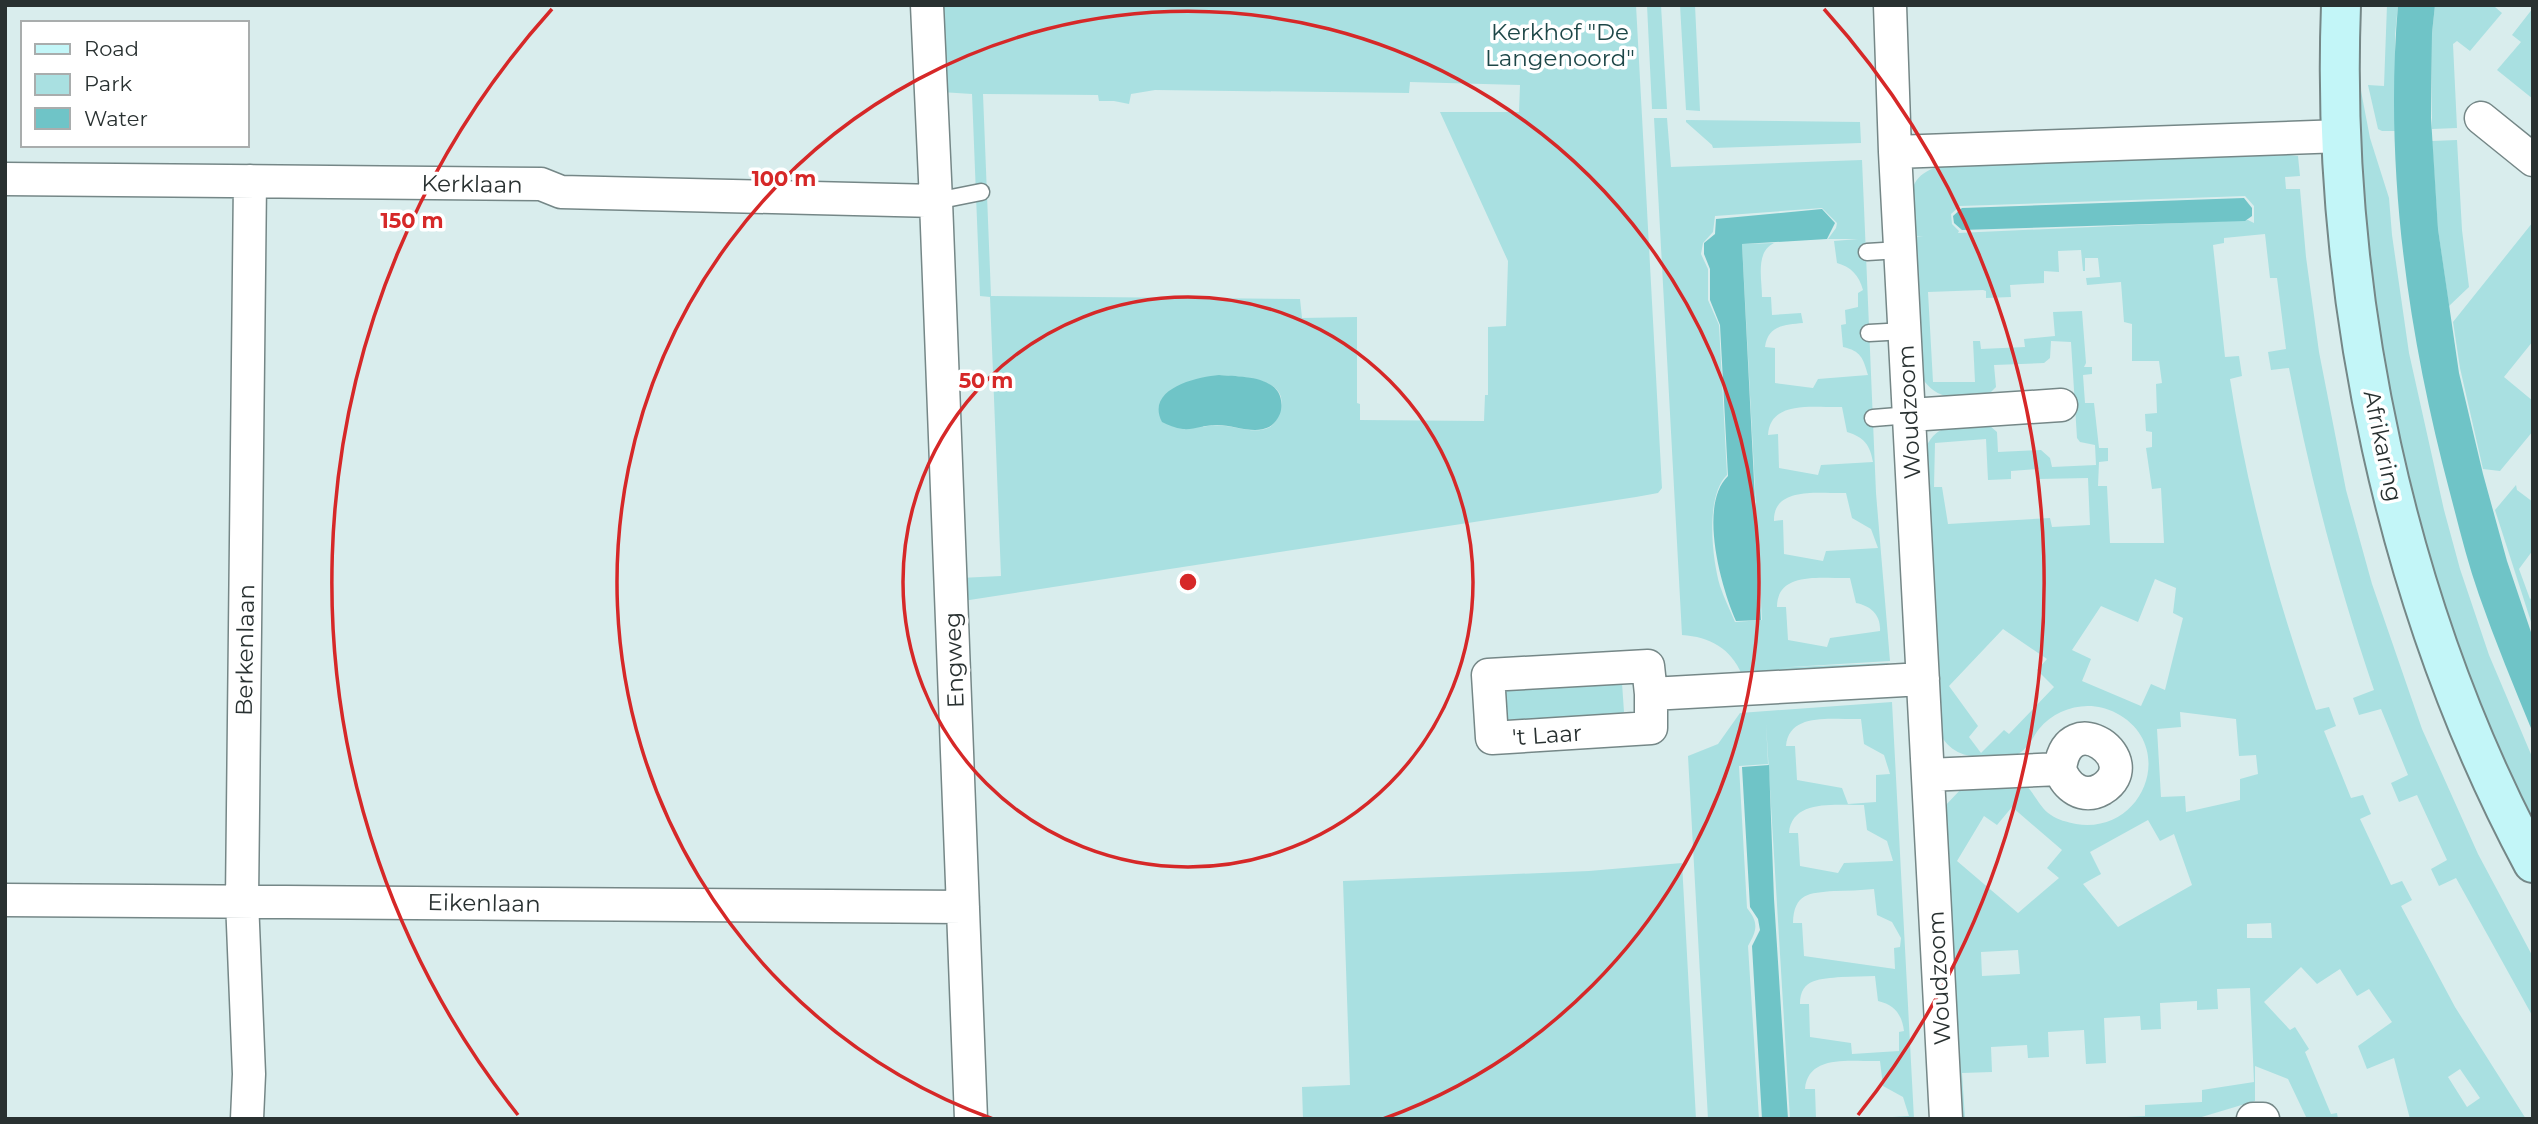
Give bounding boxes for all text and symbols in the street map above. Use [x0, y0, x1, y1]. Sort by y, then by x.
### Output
park label: Kerkhof "De Langenoord" [1485, 18, 1635, 72]
legend [21, 21, 248, 147]
text: Road [84, 36, 139, 61]
text: Park [84, 71, 132, 96]
text: Water [84, 106, 148, 131]
text: 100 m [752, 166, 816, 191]
street label: Kerklaan [421, 169, 523, 199]
text: 150 m [381, 208, 443, 233]
street label: Woudzoom [1891, 344, 1927, 480]
text: 50 m [959, 368, 1013, 393]
street label: Afrikaring [2358, 388, 2408, 504]
centre of rings [1176, 570, 1200, 594]
street label: Berkenlaan [230, 584, 260, 716]
street label: Engweg [938, 611, 970, 709]
street label: 't Laar [1511, 719, 1583, 751]
street label: Eikenlaan [427, 888, 541, 918]
street label: Woudzoom [1921, 910, 1957, 1046]

